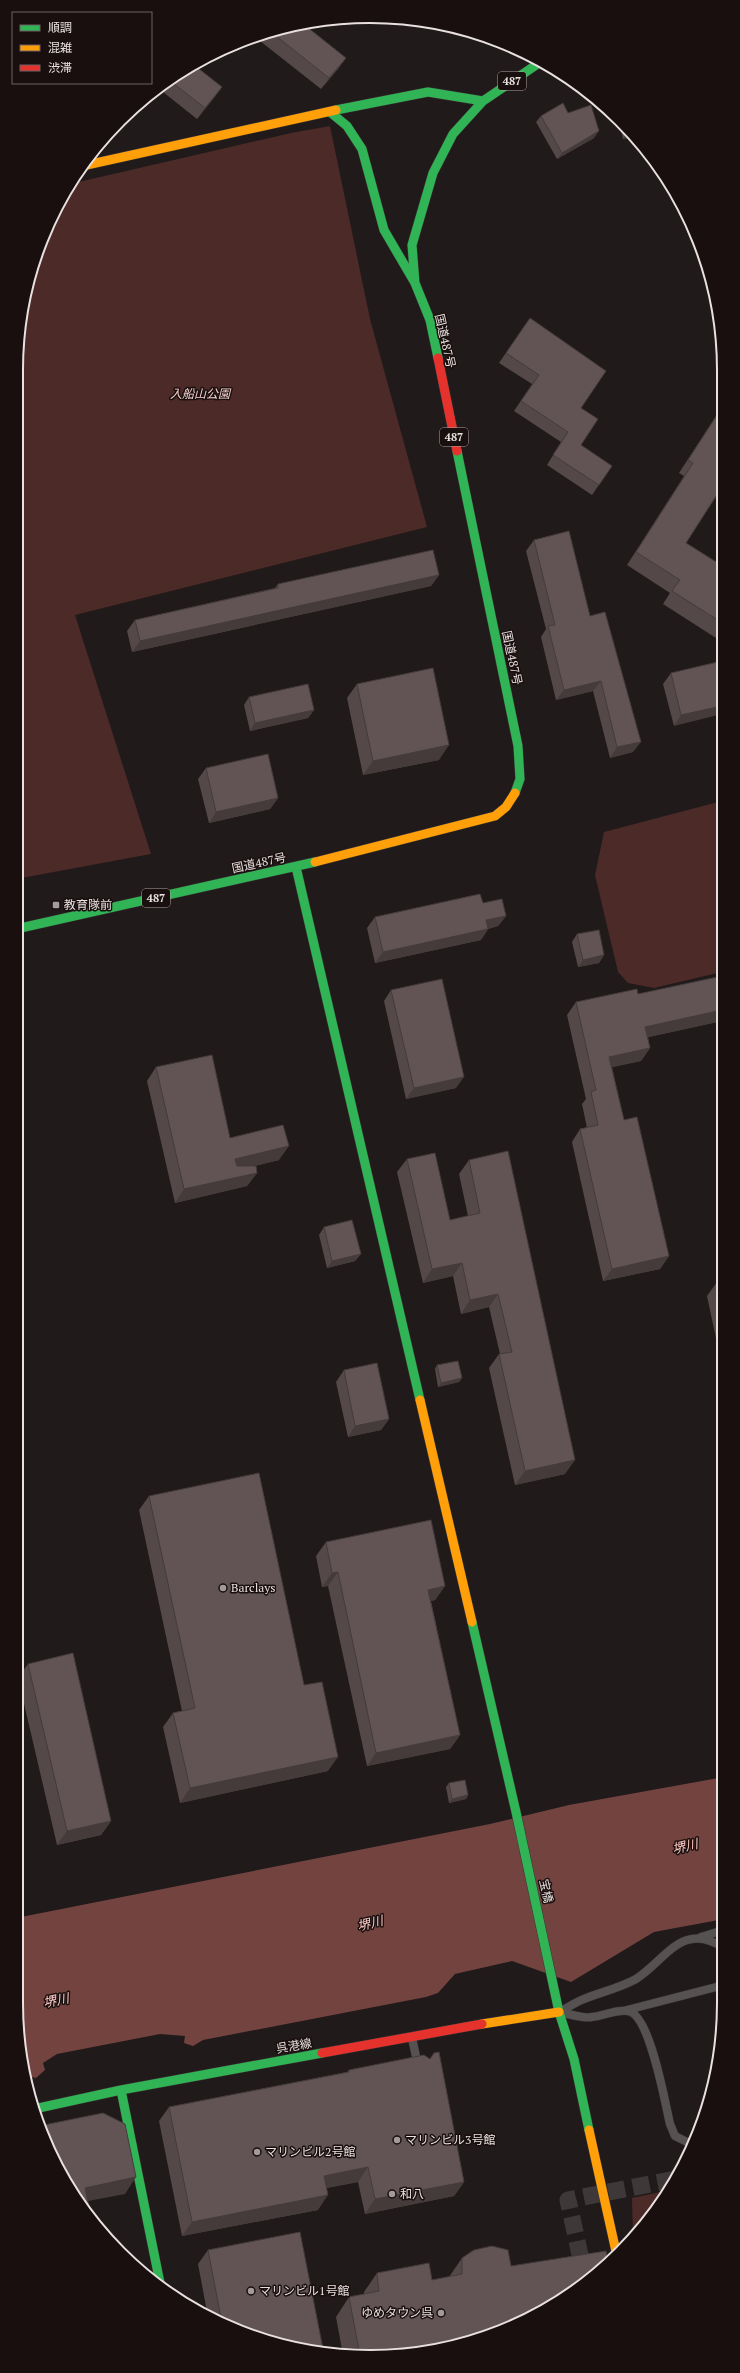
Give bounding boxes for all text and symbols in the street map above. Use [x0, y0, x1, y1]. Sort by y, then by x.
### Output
legend [12, 12, 152, 84]
text: 順調 [48, 20, 72, 35]
text: 混雑 [48, 40, 72, 55]
text: 渋滞 [48, 60, 72, 75]
road number: 487 [498, 72, 526, 90]
street label: 国道487号 [432, 312, 459, 369]
park label: 入船山公園 [170, 386, 232, 401]
road number: 487 [440, 428, 468, 446]
street label: 国道487号 [499, 629, 526, 686]
street label: 国道487号 [230, 849, 287, 876]
road number: 487 [142, 889, 170, 907]
place label: 教育隊前 [64, 897, 112, 912]
marker: 教育隊前 [51, 900, 61, 910]
place label: Barclays [231, 1580, 276, 1595]
marker: Barclays [218, 1583, 228, 1593]
water label: 堺川 [670, 1834, 702, 1858]
street label: 宝橋 [536, 1878, 556, 1904]
water label: 堺川 [355, 1911, 387, 1935]
water label: 堺川 [41, 1988, 73, 2012]
street label: 呉港線 [275, 2035, 313, 2056]
place label: マリンビル3号館 [405, 2132, 495, 2147]
marker: マリンビル3号館 [392, 2135, 402, 2145]
place label: マリンビル2号館 [265, 2144, 355, 2159]
marker: マリンビル2号館 [252, 2147, 262, 2157]
place label: 和八 [400, 2186, 424, 2201]
marker: 和八 [387, 2189, 397, 2199]
place label: マリンビル1号館 [259, 2283, 349, 2298]
marker: マリンビル1号館 [246, 2286, 256, 2296]
place label: ゆめタウン呉 [361, 2305, 433, 2320]
marker: ゆめタウン呉 [436, 2308, 446, 2318]

